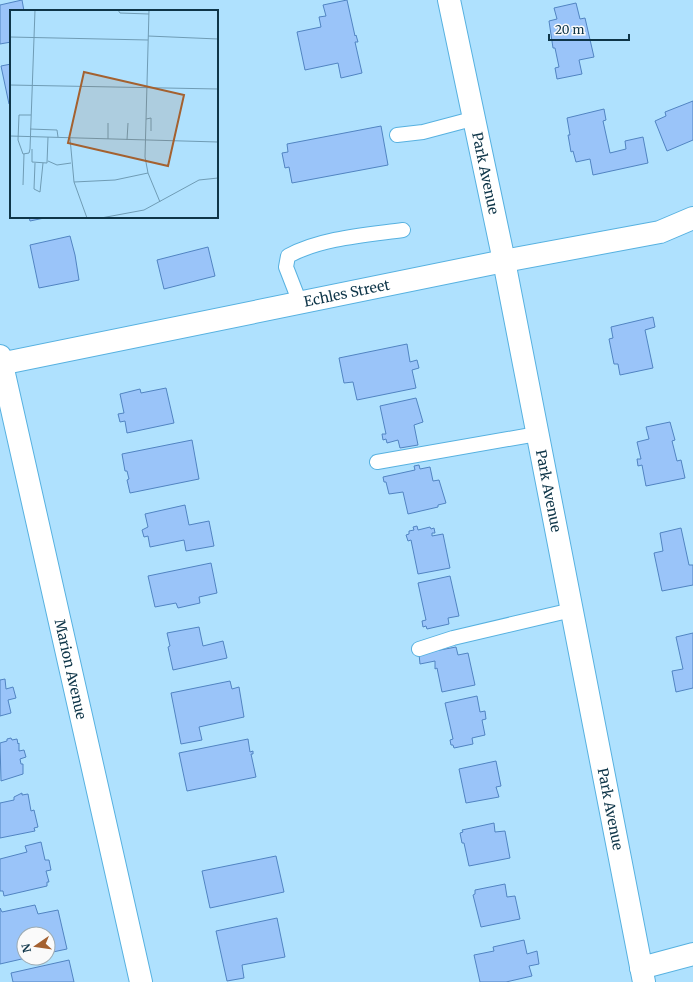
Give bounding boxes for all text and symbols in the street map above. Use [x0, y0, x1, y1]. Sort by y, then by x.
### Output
inset map [10, 10, 218, 218]
scale bar [549, 16, 629, 42]
text: 20 m [555, 22, 584, 37]
street label: Park Avenue [468, 130, 503, 216]
street label: Echles Street [302, 275, 392, 311]
street label: Park Avenue [532, 448, 565, 534]
street label: Marion Avenue [51, 617, 91, 721]
street label: Park Avenue [594, 766, 627, 852]
north arrow [16, 926, 56, 966]
text: N [18, 942, 34, 954]

